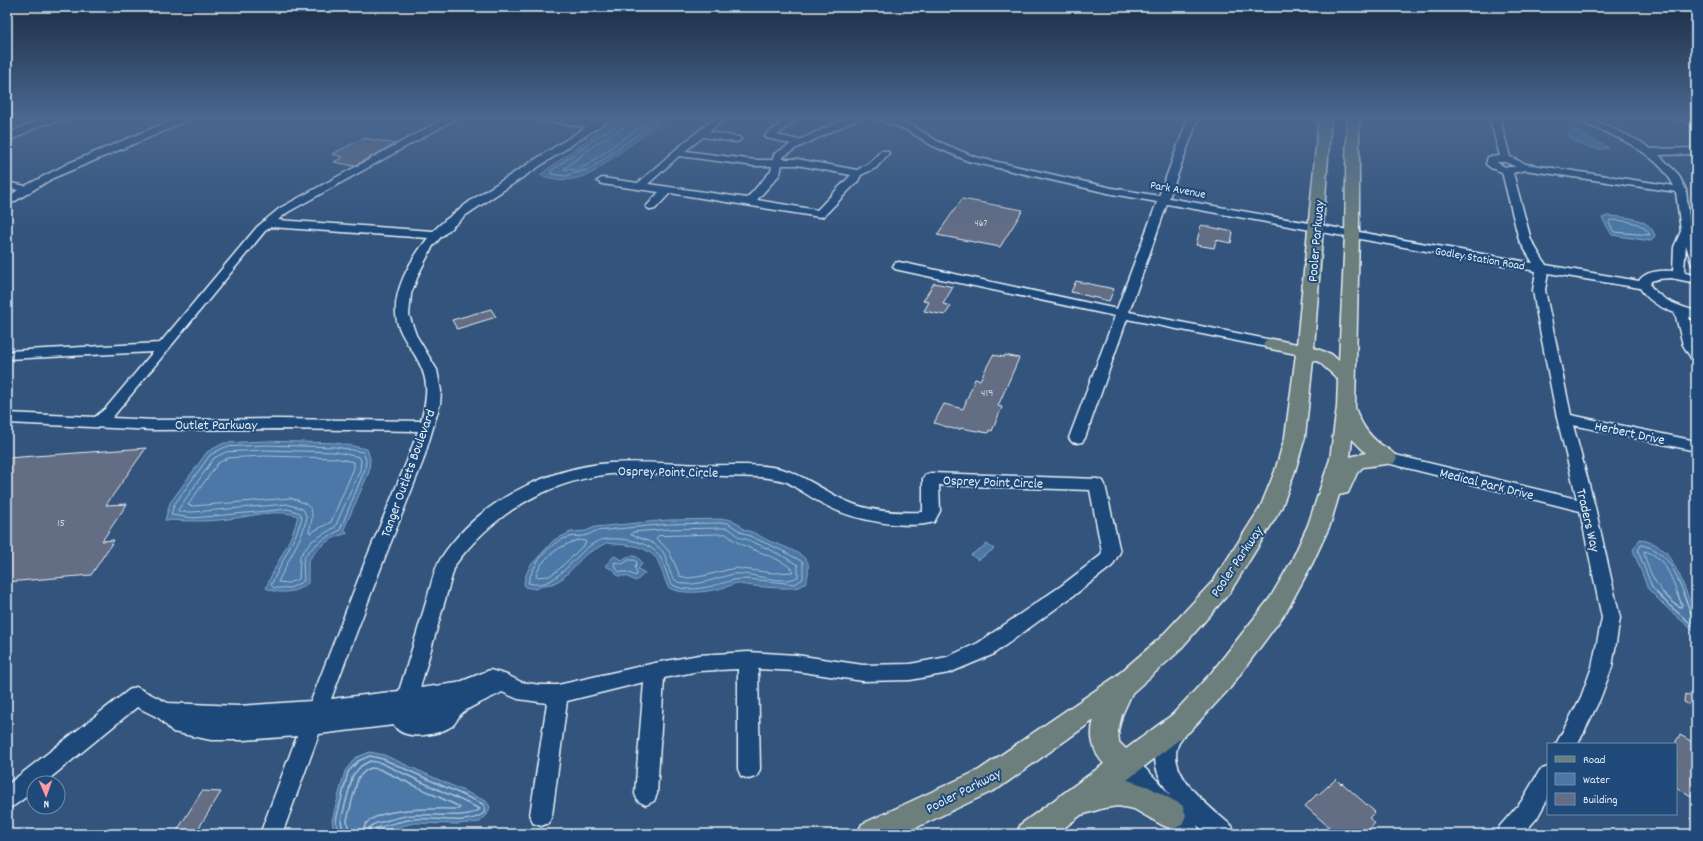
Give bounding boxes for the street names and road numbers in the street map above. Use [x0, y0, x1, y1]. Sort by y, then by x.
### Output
street label: Park Avenue [1149, 177, 1207, 204]
street label: Pooler Parkway [1303, 199, 1331, 283]
street label: Godley Station Road [1434, 243, 1526, 276]
street label: Tanger Outlets Boulevard [376, 407, 441, 540]
street label: Outlet Parkway [175, 416, 257, 436]
street label: Herbert Drive [1593, 417, 1667, 451]
street label: Osprey Point Circle [618, 462, 718, 484]
street label: Medical Park Drive [1437, 464, 1536, 506]
street label: Osprey Point Circle [942, 471, 1043, 495]
street label: Traders Way [1570, 487, 1604, 555]
street label: Pooler Parkway [1206, 522, 1269, 602]
street label: Pooler Parkway [923, 764, 1005, 819]

